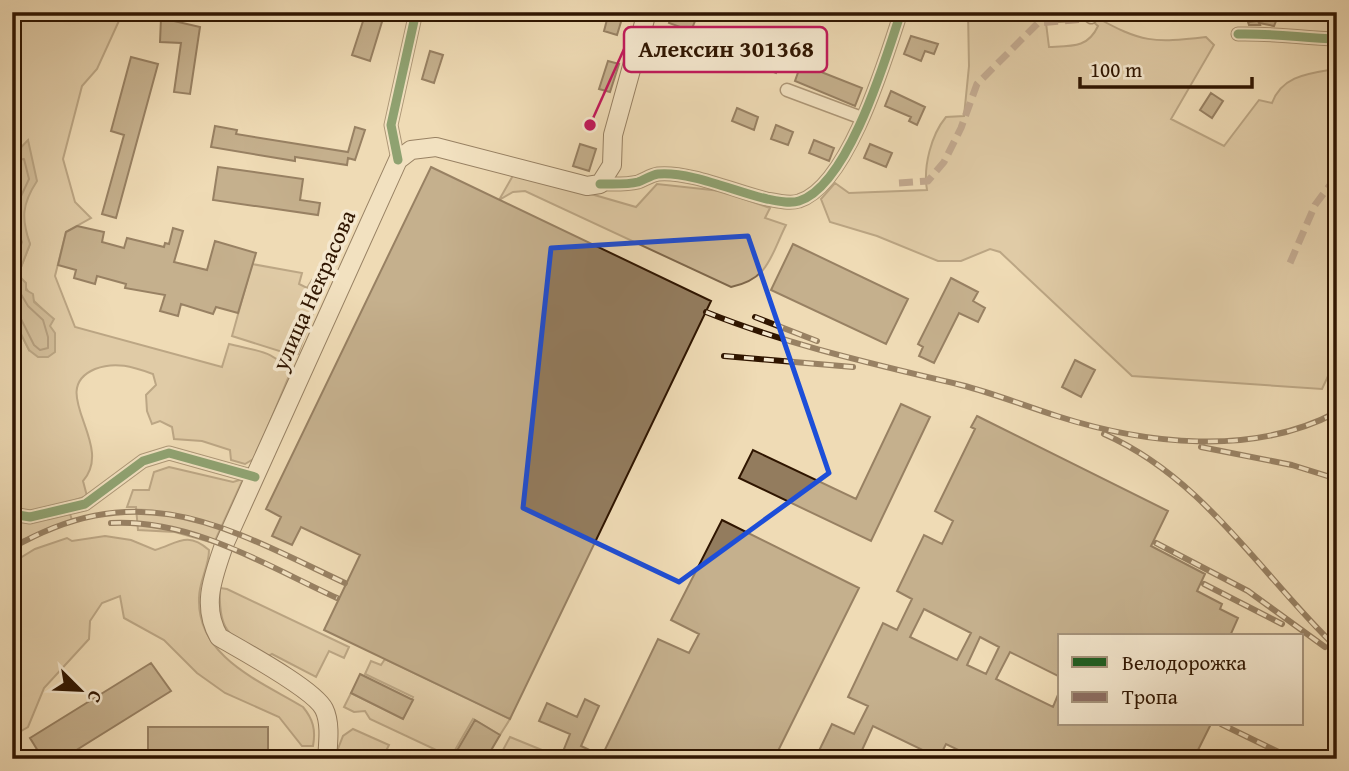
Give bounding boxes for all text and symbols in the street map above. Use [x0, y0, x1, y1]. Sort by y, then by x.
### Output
callout: Алексин 301368 [624, 27, 827, 72]
text: Алексин 301368 [638, 31, 814, 66]
scale bar [1080, 46, 1251, 90]
text: 100 m [1090, 54, 1142, 85]
street label: улица Некрасова [262, 204, 363, 377]
legend [1058, 634, 1304, 726]
text: Велодорожка [1122, 647, 1247, 678]
north arrow [46, 656, 116, 726]
text: Тропа [1122, 681, 1178, 712]
text: С [80, 686, 111, 708]

